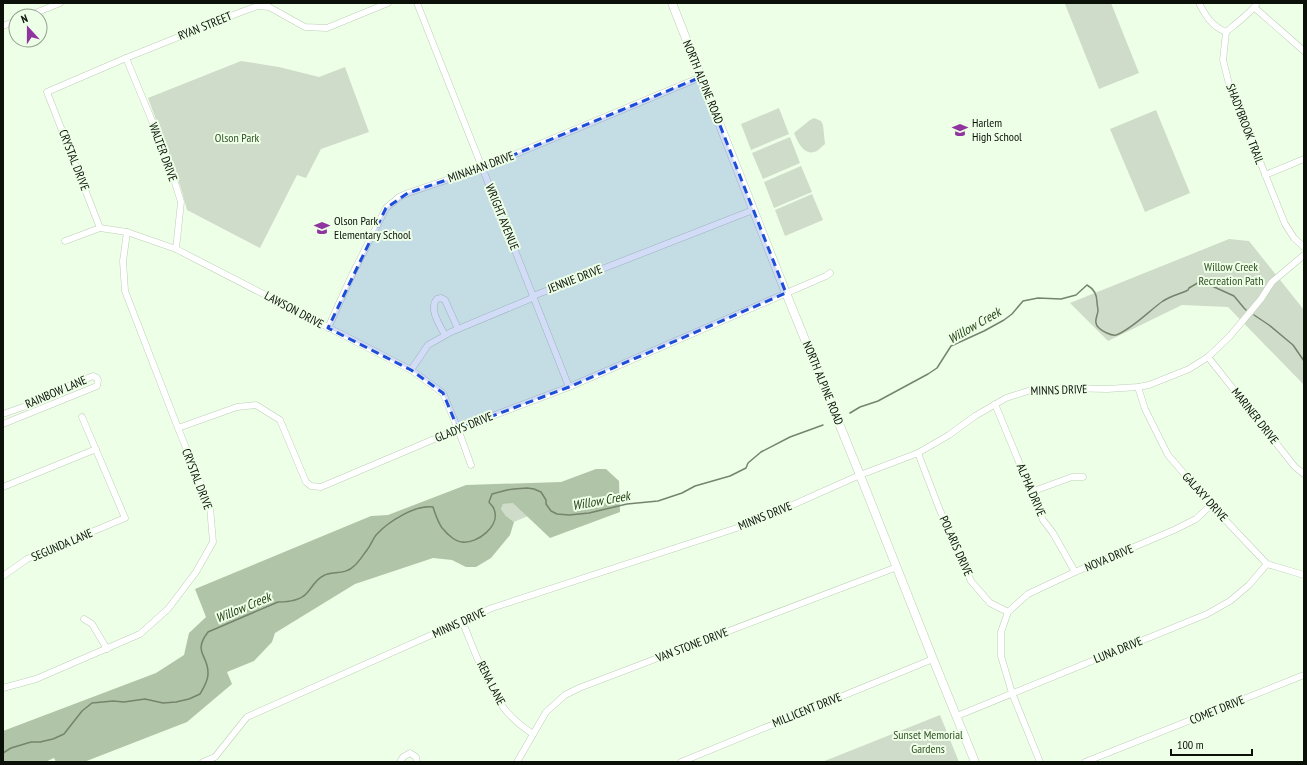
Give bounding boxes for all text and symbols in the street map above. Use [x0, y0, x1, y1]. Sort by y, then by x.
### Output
north arrow [8, 8, 48, 48]
street label: RYAN STREET [176, 8, 234, 43]
text: N [19, 11, 30, 26]
street label: NORTH ALPINE ROAD [680, 38, 727, 126]
street label: SHADYBROOK TRAIL [1223, 81, 1268, 166]
place label: Harlem High School [972, 115, 1022, 144]
street label: WALTER DRIVE [146, 120, 181, 183]
school or university icon: Harlem High School [951, 121, 969, 139]
street label: CRYSTAL DRIVE [56, 127, 93, 193]
park label: Olson Park [215, 130, 259, 145]
street label: MINAHAN DRIVE [446, 148, 516, 185]
street label: WRIGHT AVENUE [482, 182, 523, 252]
place label: Olson Park Elementary School [334, 213, 411, 242]
school or university icon: Olson Park Elementary School [313, 219, 331, 237]
park label: Willow Creek Recreation Path [1199, 259, 1263, 288]
street label: JENNIE DRIVE [545, 261, 604, 296]
street label: LAWSON DRIVE [262, 288, 326, 331]
water label: Willow Creek [945, 303, 1005, 347]
street label: NORTH ALPINE ROAD [800, 339, 847, 427]
street label: RAINBOW LANE [23, 372, 89, 411]
street label: MINNS DRIVE [1030, 381, 1088, 398]
street label: MARINER DRIVE [1229, 385, 1282, 447]
street label: GLADYS DRIVE [433, 408, 495, 445]
street label: CRYSTAL DRIVE [179, 446, 216, 512]
street label: ALPHA DRIVE [1014, 461, 1049, 518]
street label: GALAXY DRIVE [1179, 469, 1231, 524]
water label: Willow Creek [571, 487, 633, 514]
street label: MINNS DRIVE [736, 498, 794, 533]
street label: POLARIS DRIVE [937, 513, 976, 578]
street label: SEGUNDA LANE [29, 525, 95, 564]
street label: NOVA DRIVE [1082, 541, 1135, 574]
water label: Willow Creek [213, 587, 275, 627]
street label: MINNS DRIVE [430, 604, 488, 641]
street label: VAN STONE DRIVE [653, 624, 730, 666]
street label: LUNA DRIVE [1091, 633, 1144, 666]
street label: RENA LANE [474, 658, 509, 707]
street label: MILLICENT DRIVE [770, 689, 844, 730]
street label: COMET DRIVE [1187, 692, 1246, 727]
park label: Sunset Memorial Gardens [893, 727, 963, 756]
scale bar [1171, 731, 1252, 757]
text: 100 m [1177, 737, 1204, 752]

